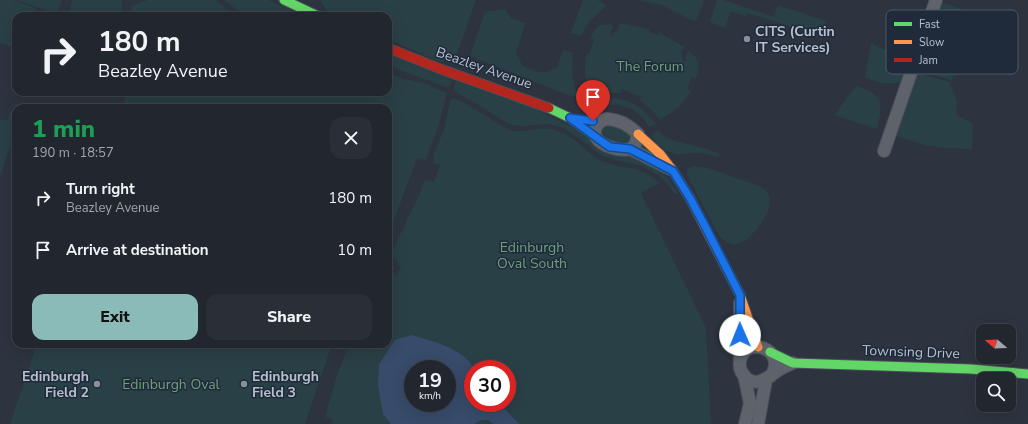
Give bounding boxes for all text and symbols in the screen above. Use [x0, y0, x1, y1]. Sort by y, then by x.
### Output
legend [886, 10, 1018, 74]
text: Fast [919, 17, 940, 32]
place label: CITS (Curtin IT Services) [755, 22, 835, 57]
text: 180 m [98, 23, 181, 61]
icon: right [32, 28, 84, 80]
marker: CITS (Curtin IT Services) [742, 34, 752, 44]
text: Slow [919, 35, 944, 50]
street label: Beazley Avenue [433, 43, 535, 93]
text: Jam [918, 53, 938, 68]
park label: The Forum [616, 57, 684, 76]
text: Beazley Avenue [98, 59, 227, 83]
pin [576, 80, 610, 121]
icon: arrive [582, 86, 604, 108]
text: 1 min [32, 113, 95, 145]
button: close [330, 117, 372, 159]
text: 190 m · 18:57 [32, 144, 114, 162]
text: Turn right [66, 179, 135, 199]
icon: right [32, 187, 54, 209]
text: 180 m [328, 188, 372, 208]
text: Beazley Avenue [66, 199, 160, 217]
park label: Edinburgh Oval South [497, 238, 567, 273]
icon: arrive [32, 239, 54, 261]
text: Arrive at destination [66, 240, 209, 260]
text: 10 m [337, 240, 372, 260]
button: Exit [32, 294, 198, 340]
button: Share [206, 294, 372, 340]
position arrow [719, 314, 761, 356]
north arrow [976, 324, 1016, 364]
map controls [976, 324, 1016, 412]
street label: Townsing Drive [862, 341, 960, 363]
speed limit sign: 30 [464, 360, 516, 412]
place label: Edinburgh Field 2 [22, 367, 89, 402]
place label: Edinburgh Field 3 [252, 367, 319, 402]
text: 19 [418, 367, 442, 394]
button: search [976, 372, 1016, 412]
park label: Edinburgh Oval [122, 375, 221, 394]
marker: Edinburgh Field 2 [92, 379, 102, 389]
marker: Edinburgh Field 3 [239, 379, 249, 389]
text: km/h [419, 389, 441, 403]

